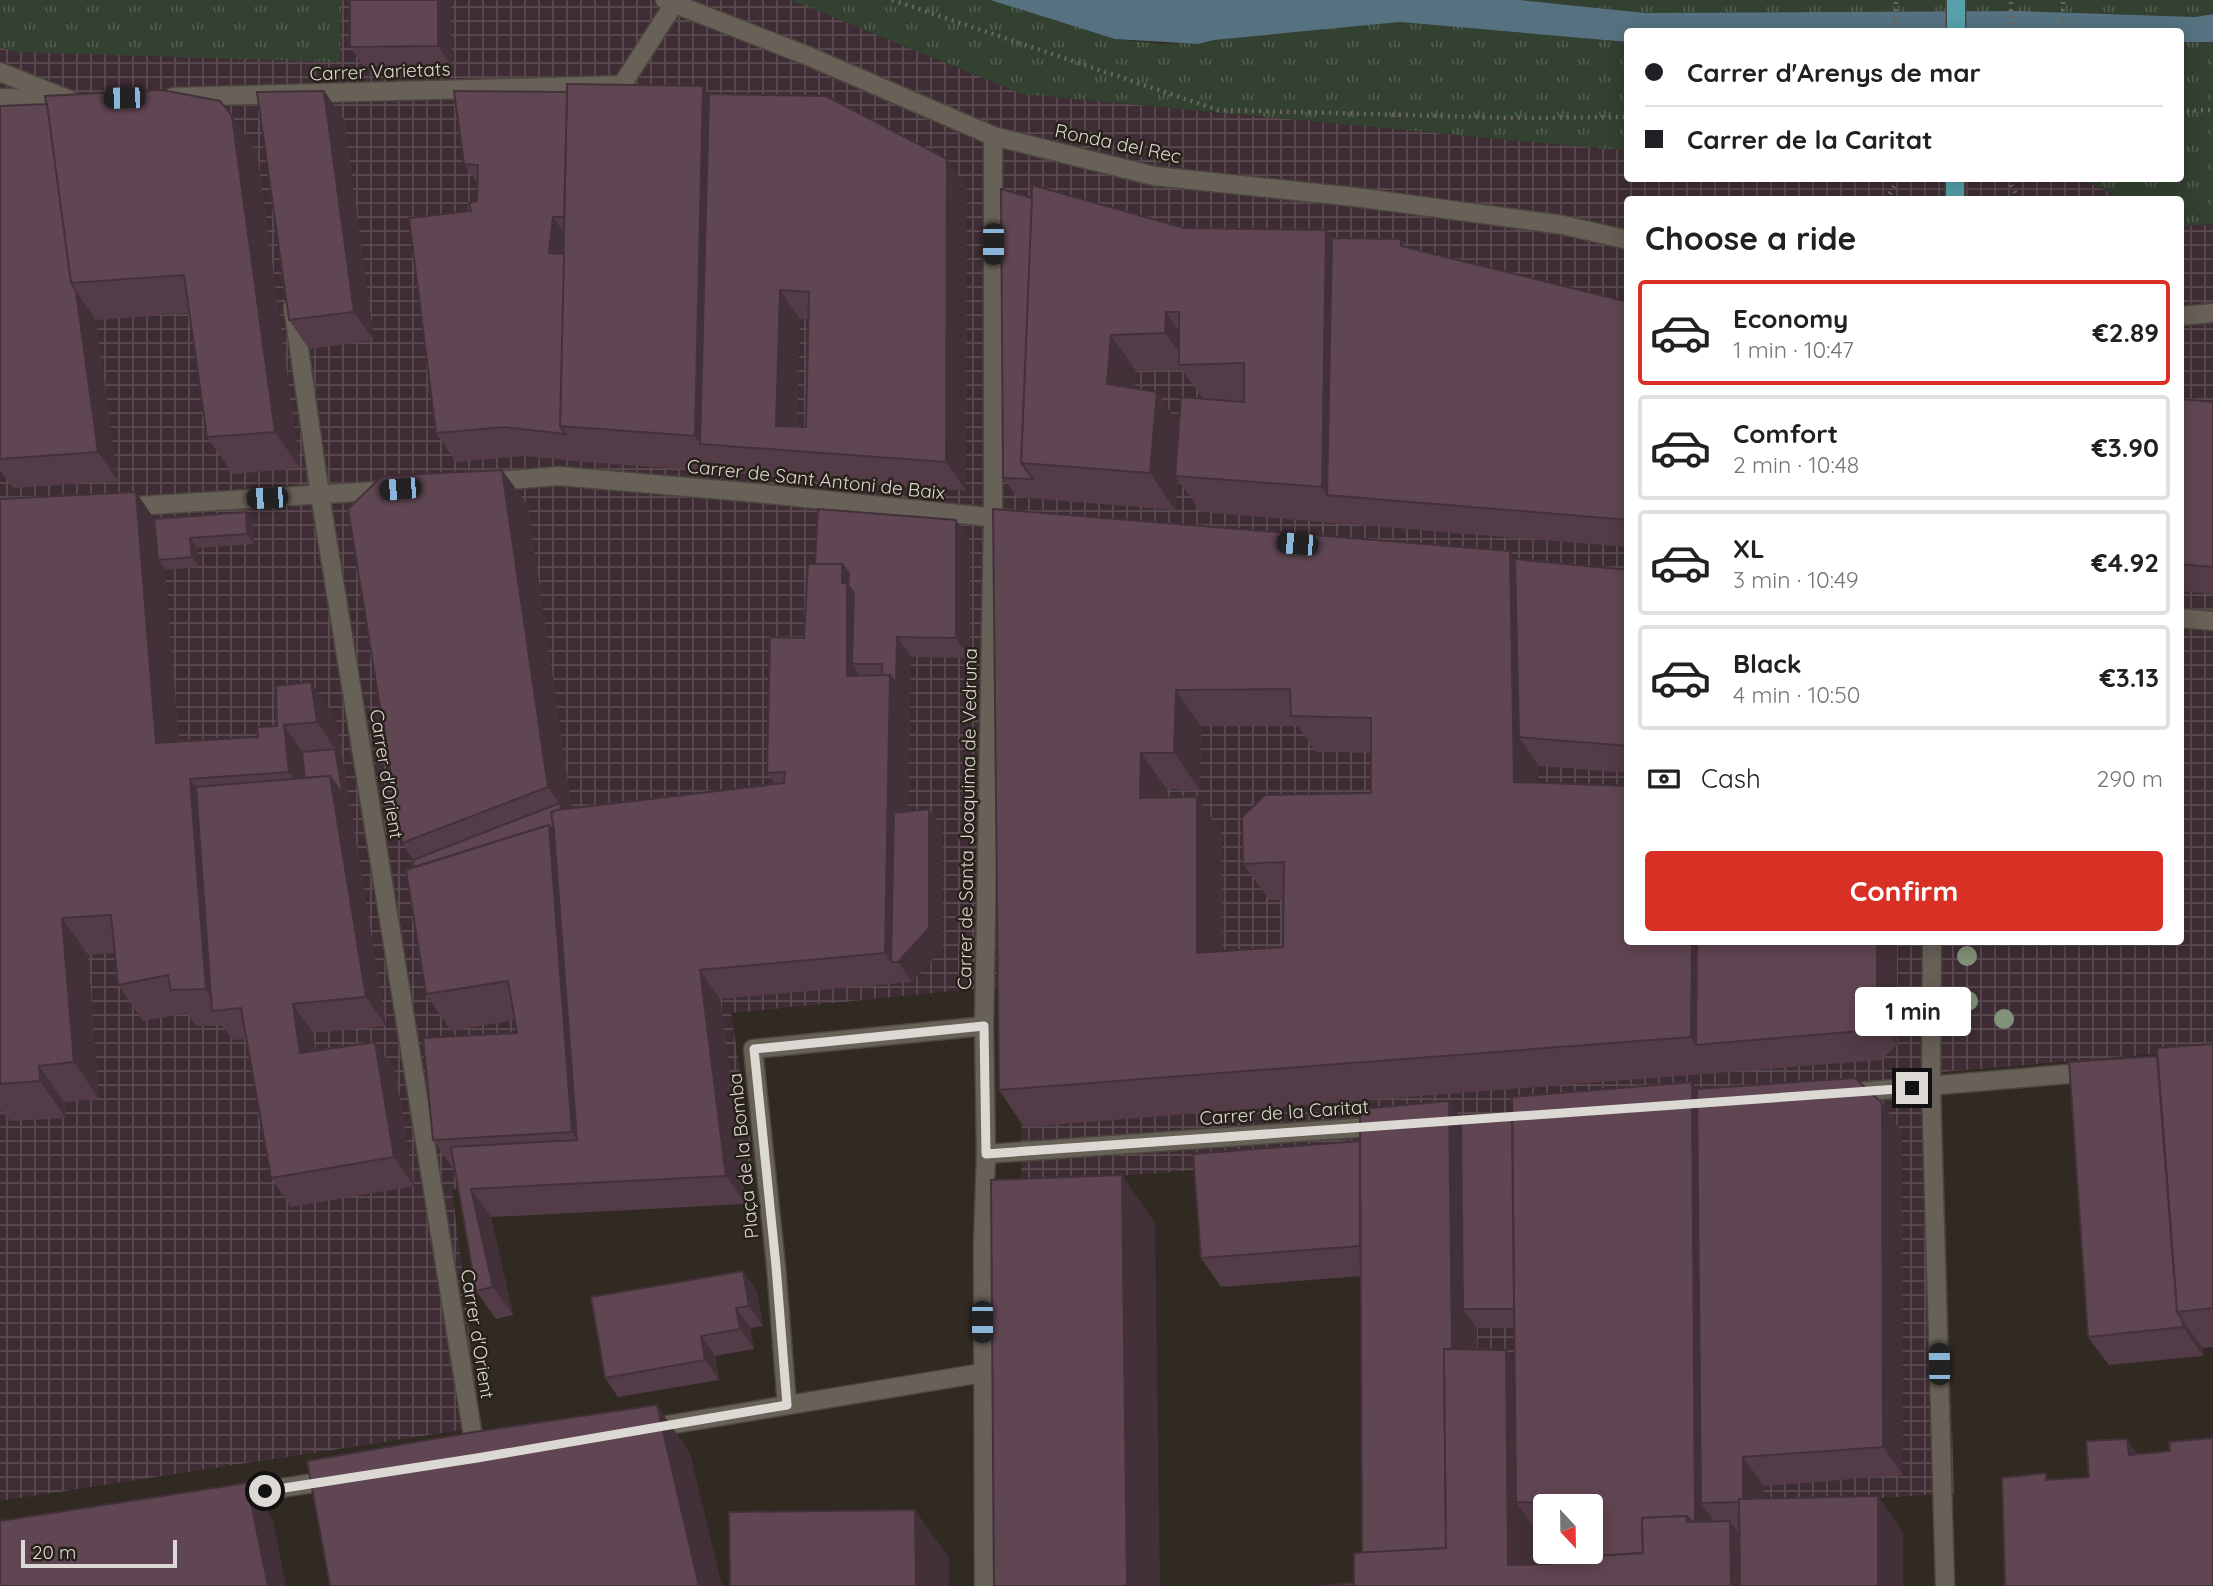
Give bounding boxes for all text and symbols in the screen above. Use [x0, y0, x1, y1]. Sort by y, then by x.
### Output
text: Carrer d'Arenys de mar [1687, 56, 1981, 89]
street label: Carrer Varietats [309, 57, 451, 85]
car [103, 87, 146, 109]
street label: Ronda del Rec [1053, 118, 1183, 168]
text: Carrer de la Caritat [1687, 123, 1933, 156]
text: Choose a ride [1645, 218, 1857, 258]
car [983, 223, 1004, 265]
icon: car [1649, 301, 1712, 364]
text: Economy [1733, 302, 1848, 335]
text: €2.89 [2092, 316, 2159, 349]
text: 1 min · 10:47 [1733, 335, 1854, 364]
icon: car [1649, 416, 1712, 479]
text: Comfort [1733, 417, 1838, 450]
text: €3.90 [2092, 431, 2159, 464]
text: 2 min · 10:48 [1733, 450, 1859, 479]
street label: Carrer de Sant Antoni de Baix [686, 454, 946, 504]
car [379, 477, 422, 501]
car [246, 486, 289, 510]
icon: car [1649, 531, 1712, 594]
car [1276, 532, 1319, 556]
text: XL [1733, 532, 1765, 565]
text: €4.92 [2091, 546, 2159, 579]
text: 3 min · 10:49 [1733, 565, 1859, 594]
icon: car [1649, 646, 1712, 709]
text: Black [1733, 647, 1802, 680]
street label: Carrer de Santa Joaquima de Vedruna [952, 648, 982, 990]
text: €3.13 [2099, 661, 2159, 694]
text: 4 min · 10:50 [1733, 680, 1860, 709]
street label: Carrer d'Orient [365, 708, 409, 840]
icon: cash [1645, 760, 1683, 798]
text: Cash [1701, 762, 1761, 795]
text: 290 m [2096, 764, 2163, 793]
button: Confirm [1645, 851, 2163, 931]
callout: 1 min [1854, 986, 1970, 1036]
text: 1 min [1885, 997, 1941, 1026]
street label: Plaça de la Bomba [722, 1072, 764, 1240]
route end [1896, 1072, 1928, 1104]
street label: Carrer de la Caritat [1199, 1094, 1369, 1130]
street label: Carrer d'Orient [456, 1268, 500, 1400]
car [972, 1301, 993, 1343]
car [1929, 1343, 1950, 1385]
route start [249, 1475, 281, 1507]
north arrow [1533, 1494, 1603, 1564]
map controls [1533, 1494, 1603, 1564]
scale bar [21, 1537, 177, 1569]
text: 20 m [32, 1540, 76, 1564]

